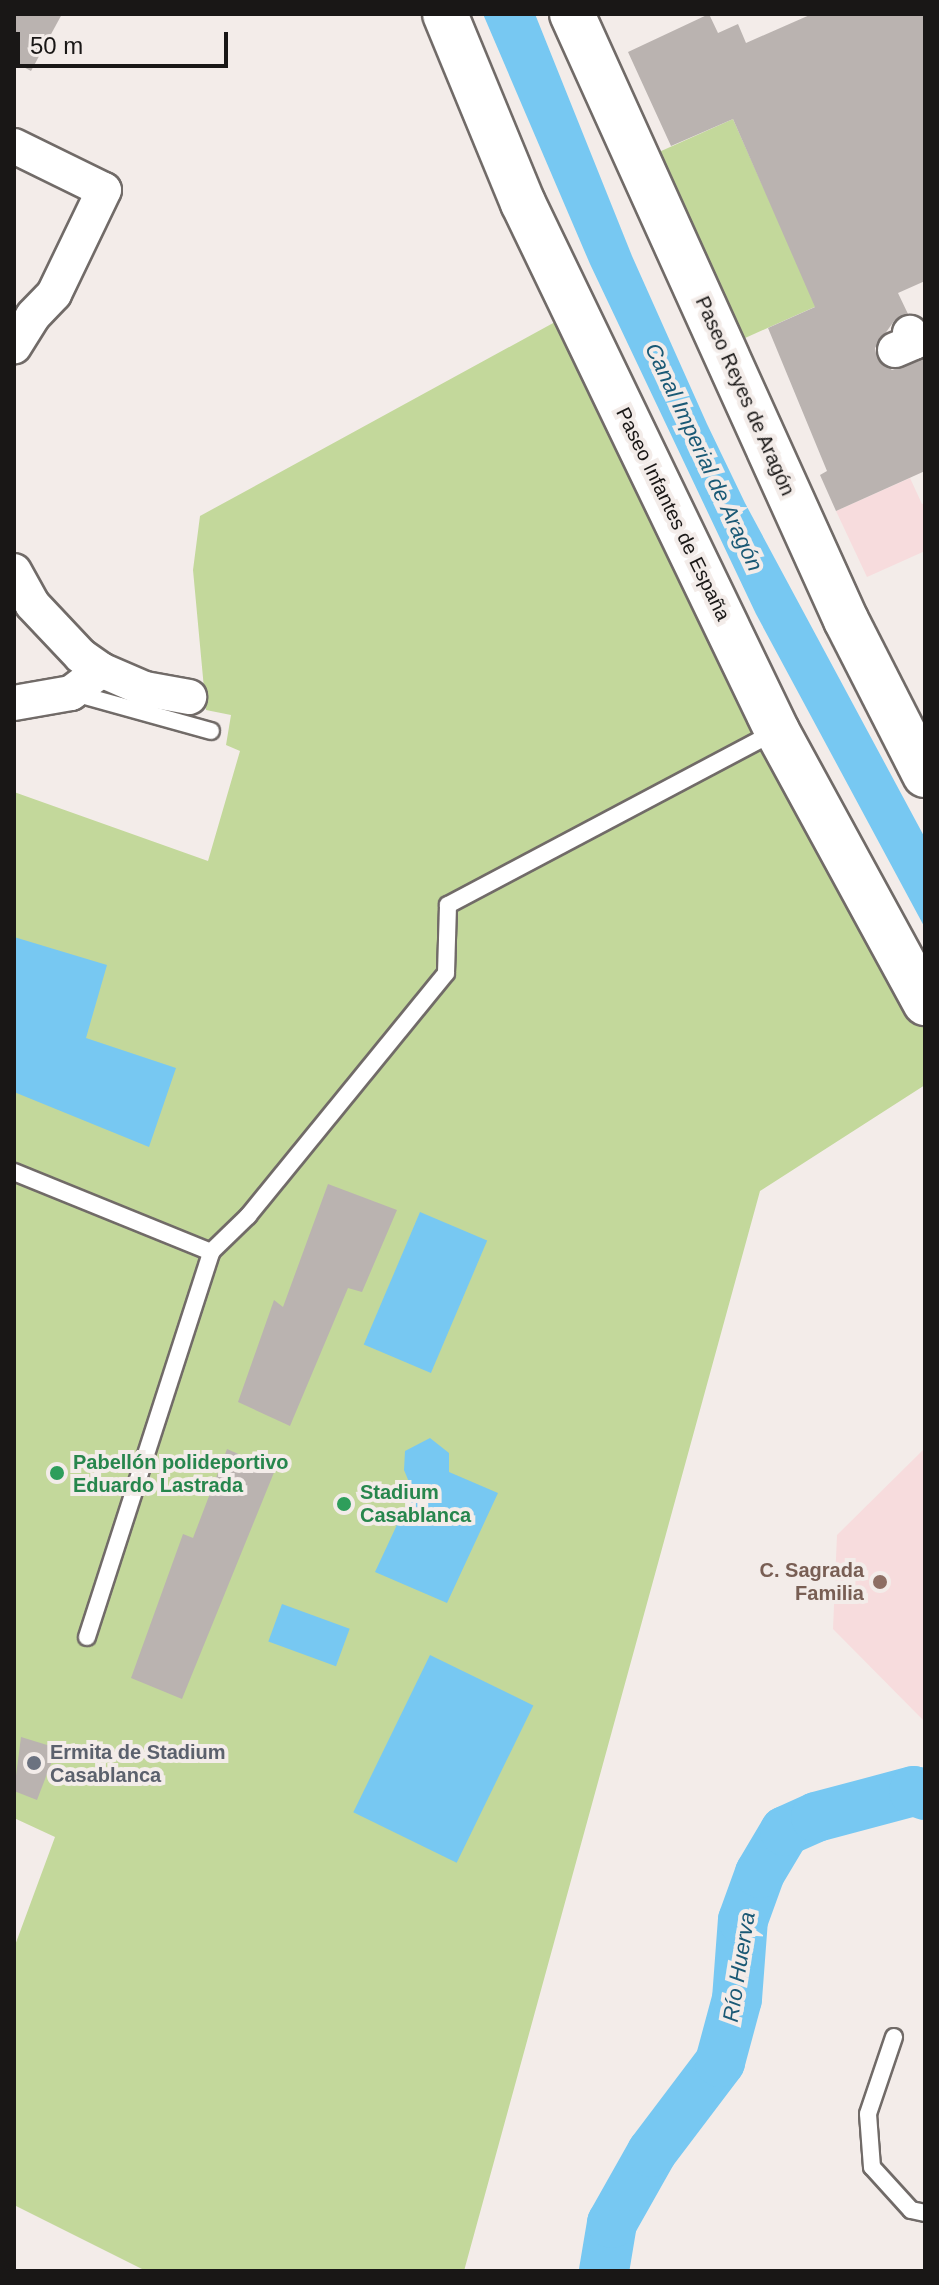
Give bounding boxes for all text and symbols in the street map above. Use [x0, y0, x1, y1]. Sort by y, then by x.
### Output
scale bar [20, 16, 232, 66]
text: 50 m [30, 32, 83, 59]
street label: Paseo Reyes de Aragón [690, 292, 800, 500]
water label: Canal Imperial de Aragón [639, 338, 769, 576]
street label: Paseo Infantes de España [611, 403, 735, 625]
place label: Pabellón polideportivo Eduardo Lastrada [73, 1450, 289, 1497]
marker: Pabellón polideportivo Eduardo Lastrada [48, 1464, 66, 1482]
place label: Stadium Casablanca [360, 1480, 471, 1527]
marker: Stadium Casablanca [335, 1495, 353, 1513]
place label: C. Sagrada Familia [760, 1558, 864, 1605]
marker: C. Sagrada Familia [871, 1573, 889, 1591]
place label: Ermita de Stadium Casablanca [50, 1740, 226, 1787]
marker: Ermita de Stadium Casablanca [25, 1754, 43, 1772]
water label: Río Huerva [717, 1910, 761, 2024]

